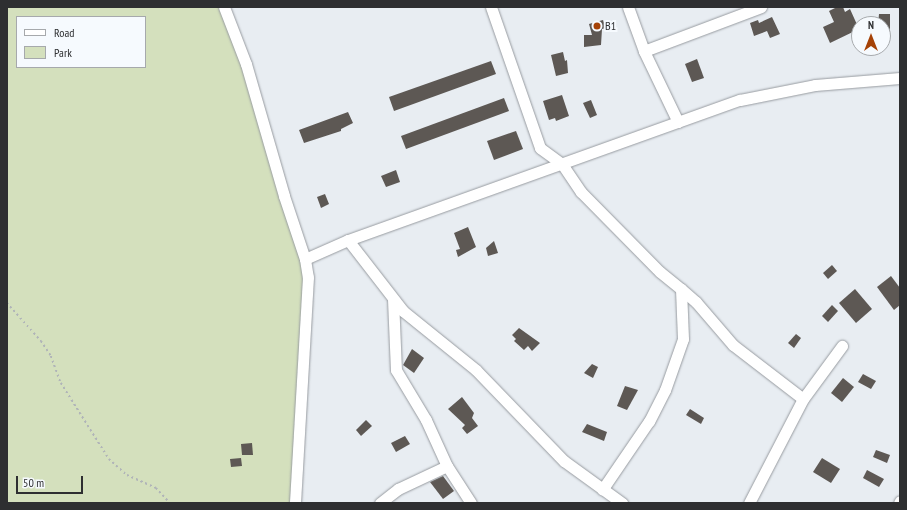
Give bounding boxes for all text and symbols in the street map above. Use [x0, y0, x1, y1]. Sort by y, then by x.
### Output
legend [16, 16, 146, 68]
north arrow [851, 16, 891, 56]
text: N [868, 18, 874, 32]
place label: B1 [605, 19, 616, 33]
marker: B1 [592, 21, 602, 31]
text: Road [54, 25, 74, 40]
text: Park [54, 45, 72, 60]
scale bar [18, 468, 85, 494]
text: 50 m [23, 475, 44, 490]

